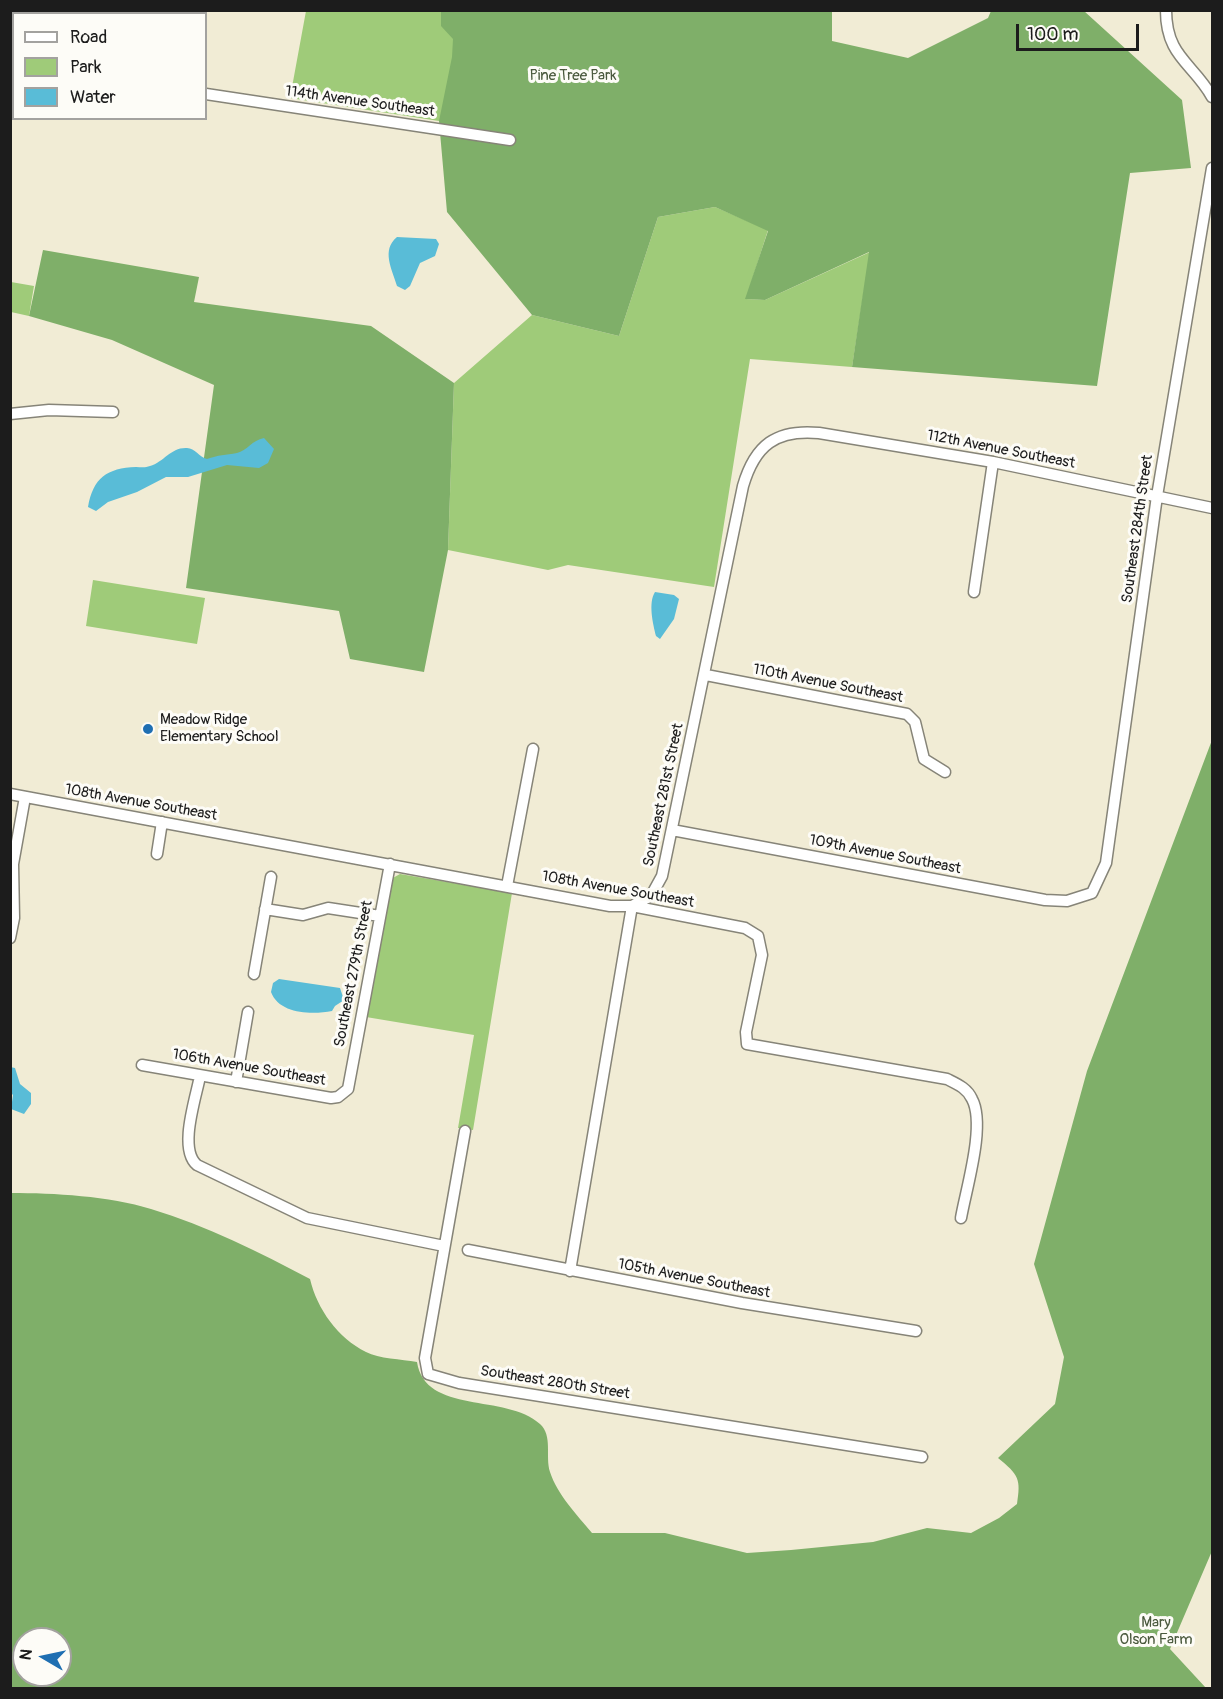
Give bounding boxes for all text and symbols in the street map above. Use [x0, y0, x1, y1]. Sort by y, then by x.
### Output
legend [12, 12, 207, 120]
scale bar [1019, 12, 1142, 50]
text: 100 m [1027, 23, 1079, 46]
text: Road [70, 26, 107, 49]
text: Park [70, 56, 102, 79]
park label: Pine Tree Park [529, 67, 617, 85]
street label: 114th Avenue Southeast [284, 83, 436, 121]
text: Water [70, 86, 116, 109]
street label: 112th Avenue Southeast [925, 427, 1077, 473]
street label: Southeast 284th Street [1119, 454, 1157, 604]
street label: 110th Avenue Southeast [752, 661, 904, 707]
place label: Meadow Ridge Elementary School [160, 711, 278, 746]
marker: Meadow Ridge Elementary School [141, 722, 155, 736]
street label: Southeast 281st Street [640, 722, 688, 868]
street label: 108th Avenue Southeast [64, 781, 218, 825]
street label: 109th Avenue Southeast [808, 831, 962, 879]
street label: 108th Avenue Southeast [541, 868, 695, 912]
street label: Southeast 279th Street [331, 899, 377, 1049]
street label: 106th Avenue Southeast [171, 1046, 327, 1090]
street label: 105th Avenue Southeast [616, 1255, 772, 1303]
street label: Southeast 280th Street [479, 1362, 631, 1404]
park label: Mary Olson Farm [1119, 1614, 1193, 1649]
north arrow [12, 1627, 72, 1687]
text: N [15, 1648, 37, 1661]

